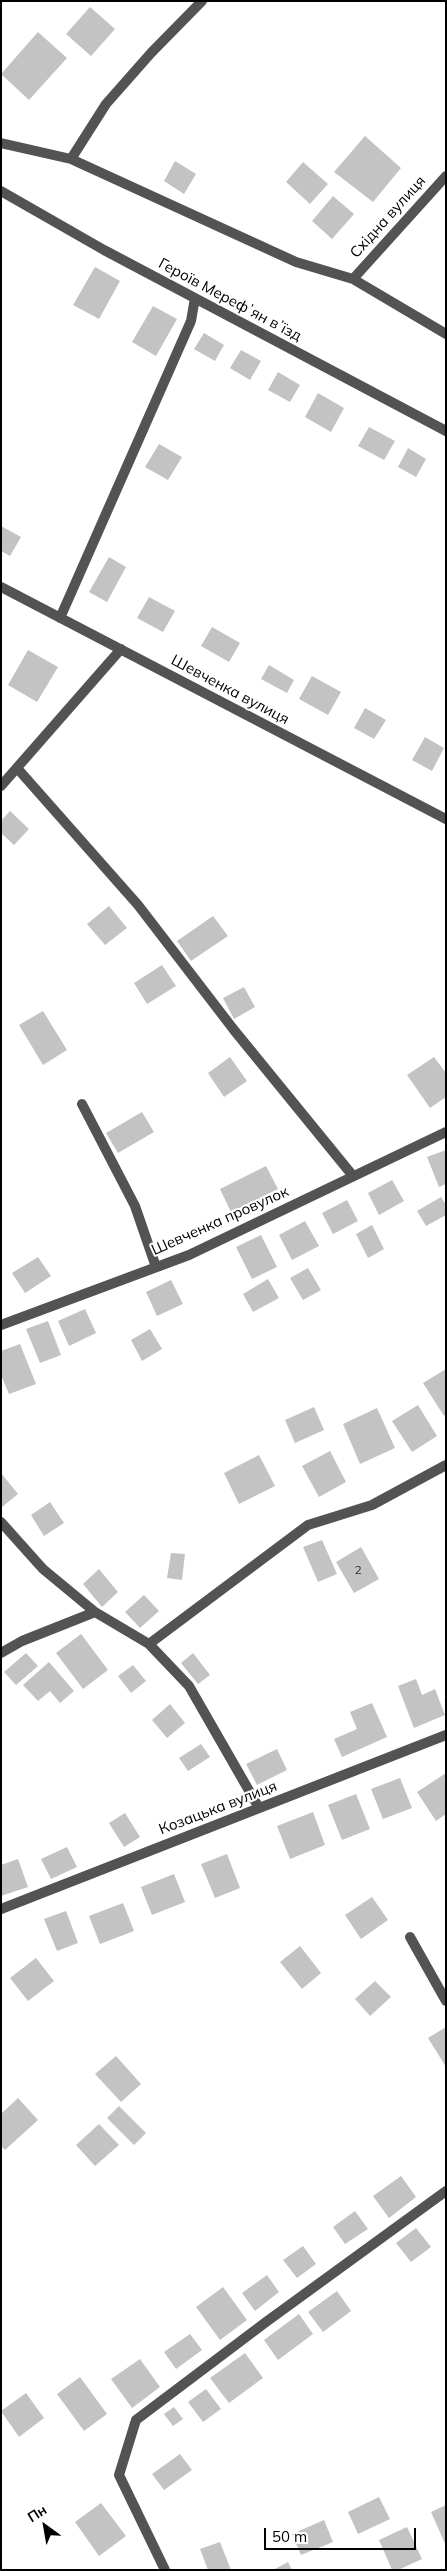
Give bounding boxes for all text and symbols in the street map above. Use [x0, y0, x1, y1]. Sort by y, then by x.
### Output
street label: Східна вулиця [346, 172, 430, 262]
street label: Героїв Мерефʼян вʼїзд [155, 255, 305, 345]
street label: Шевченка вулиця [168, 651, 292, 729]
street label: Шевченка провулок [149, 1183, 291, 1259]
house number: 2 [354, 1563, 362, 1577]
street label: Козацька вулиця [156, 1777, 280, 1839]
text: Пн [24, 2500, 50, 2526]
north arrow [20, 2501, 70, 2551]
scale bar [267, 2518, 420, 2550]
text: 50 m [272, 2527, 307, 2546]

